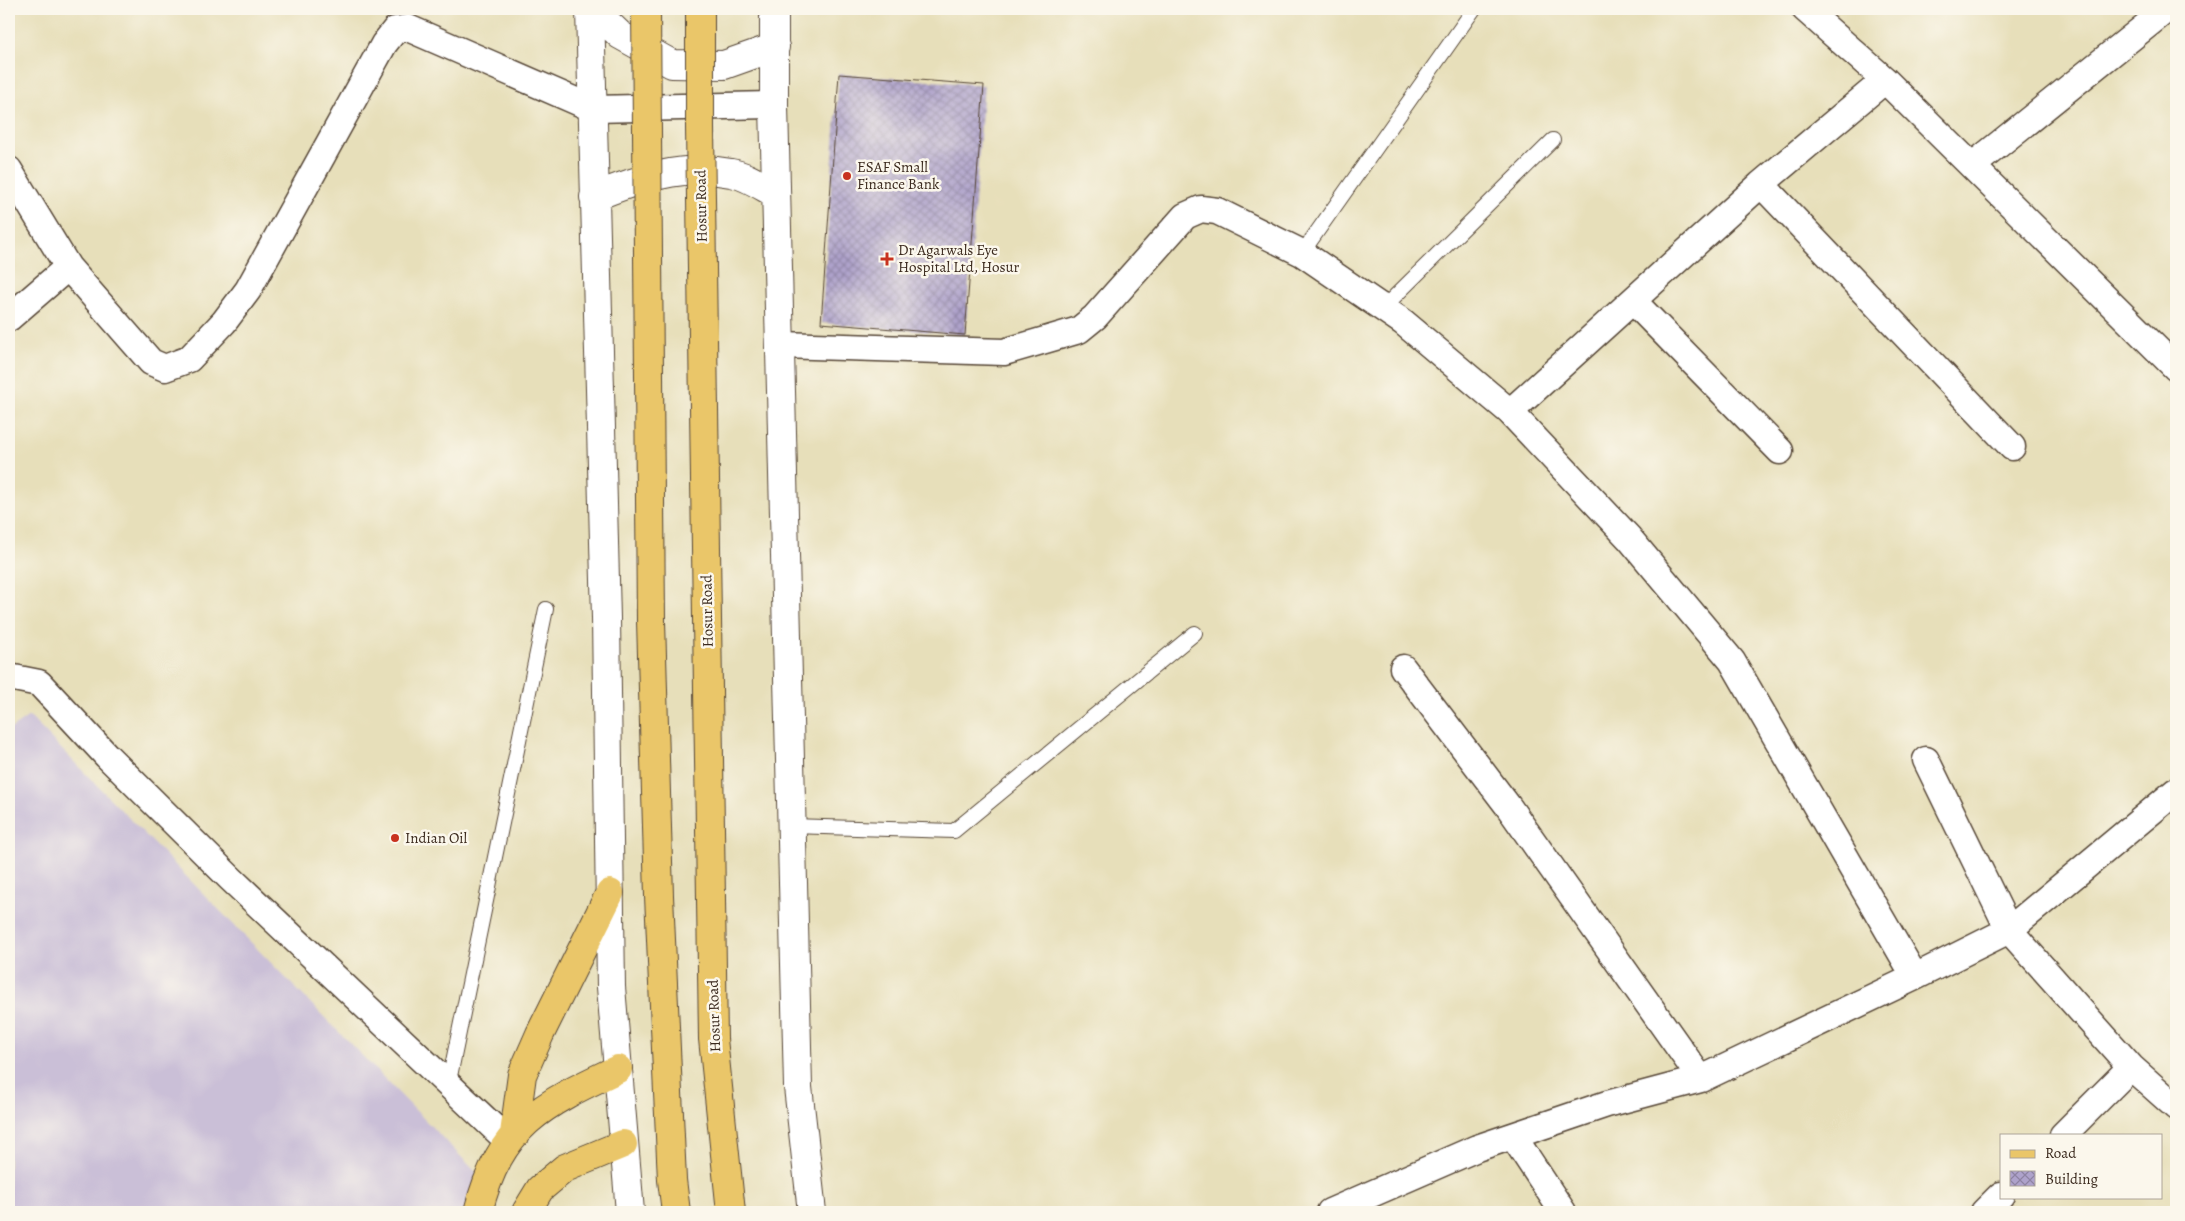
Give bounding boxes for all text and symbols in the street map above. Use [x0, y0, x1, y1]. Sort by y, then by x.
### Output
place label: ESAF Small Finance Bank [857, 157, 940, 194]
street label: Hosur Road [690, 169, 712, 242]
marker: ESAF Small Finance Bank [841, 170, 853, 182]
place label: Dr Agarwals Eye Hospital Ltd, Hosur [898, 240, 1020, 277]
marker: Dr Agarwals Eye Hospital Ltd, Hosur [880, 252, 894, 266]
street label: Hosur Road [696, 574, 718, 647]
place label: Indian Oil [405, 828, 468, 848]
marker: Indian Oil [389, 832, 401, 844]
street label: Hosur Road [703, 978, 725, 1053]
legend [2000, 1134, 2162, 1198]
text: Road [2045, 1143, 2077, 1163]
text: Building [2045, 1169, 2098, 1189]

